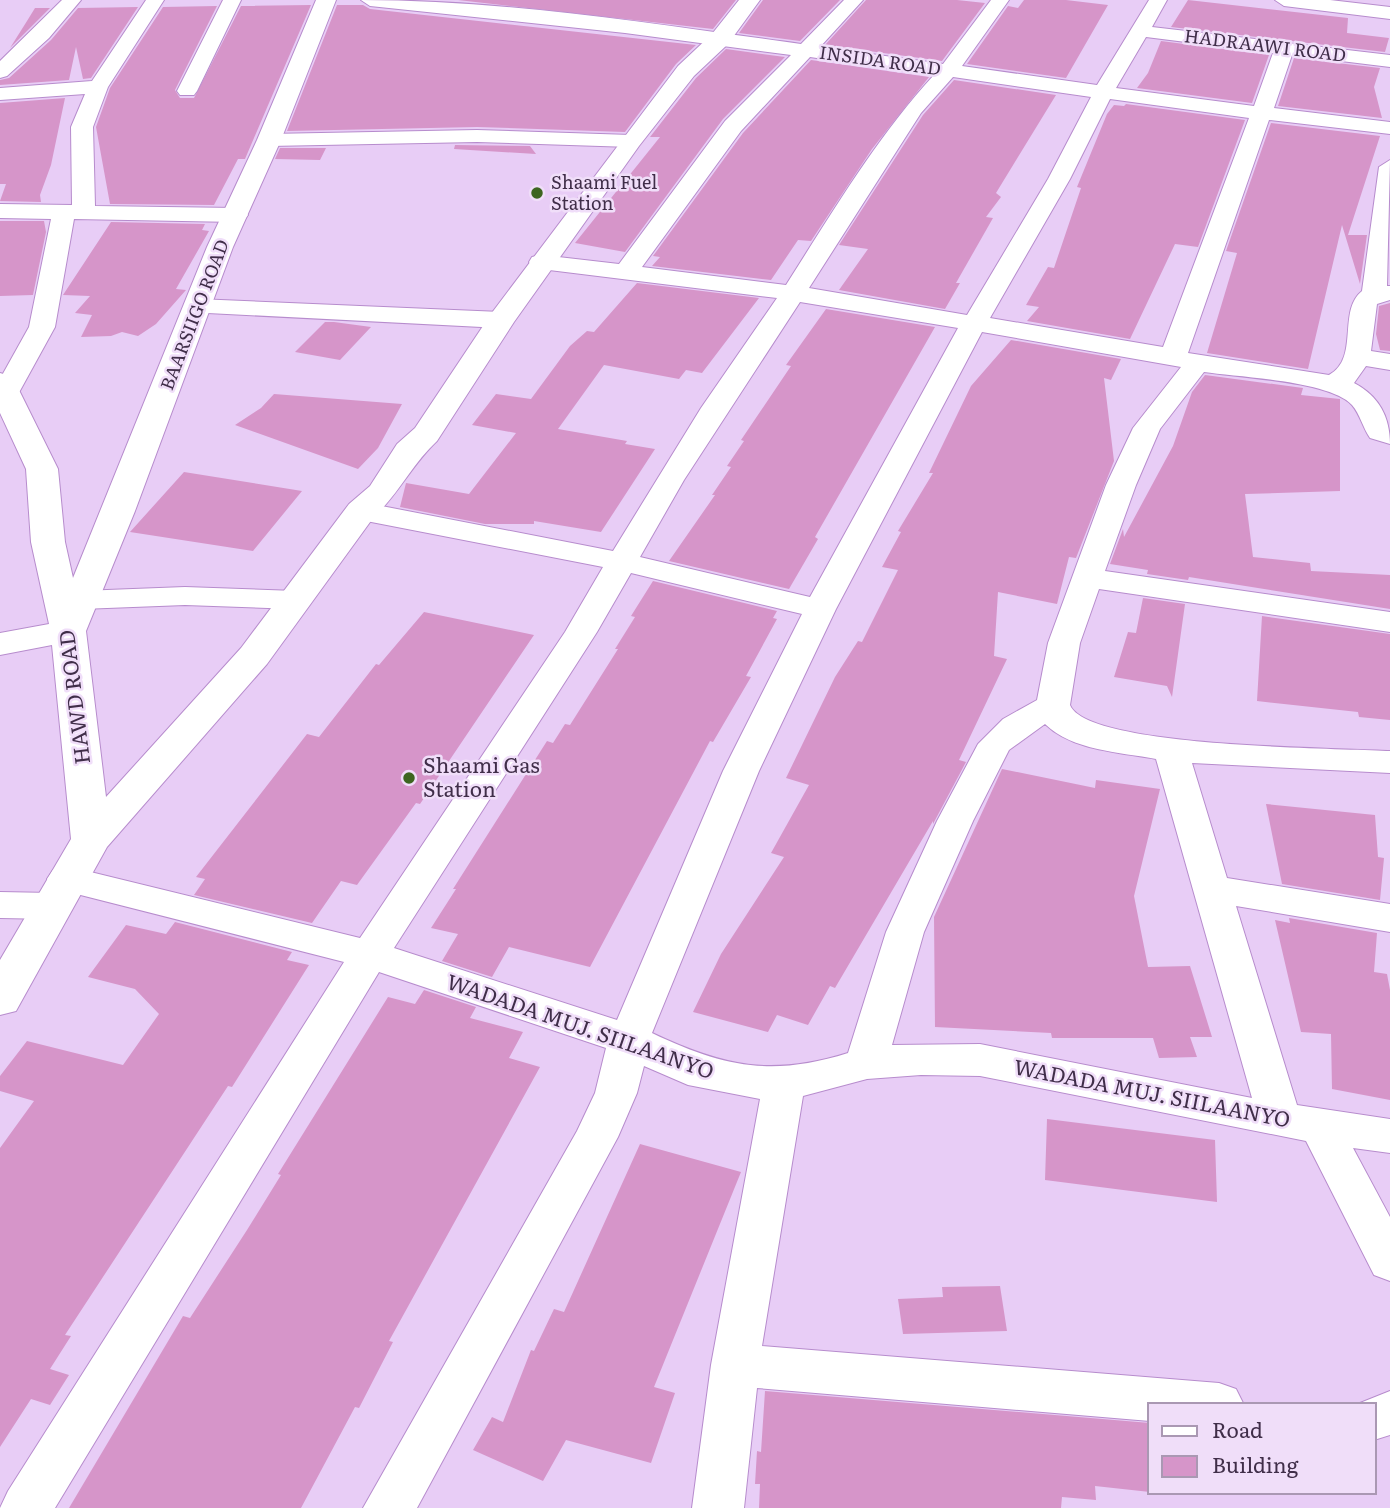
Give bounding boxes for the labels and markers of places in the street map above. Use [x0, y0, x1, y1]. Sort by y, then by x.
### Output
place label: Shaami Fuel Station [551, 168, 657, 216]
marker: Shaami Fuel Station [529, 185, 545, 201]
place label: Shaami Gas Station [423, 748, 540, 803]
marker: Shaami Gas Station [401, 770, 417, 786]

